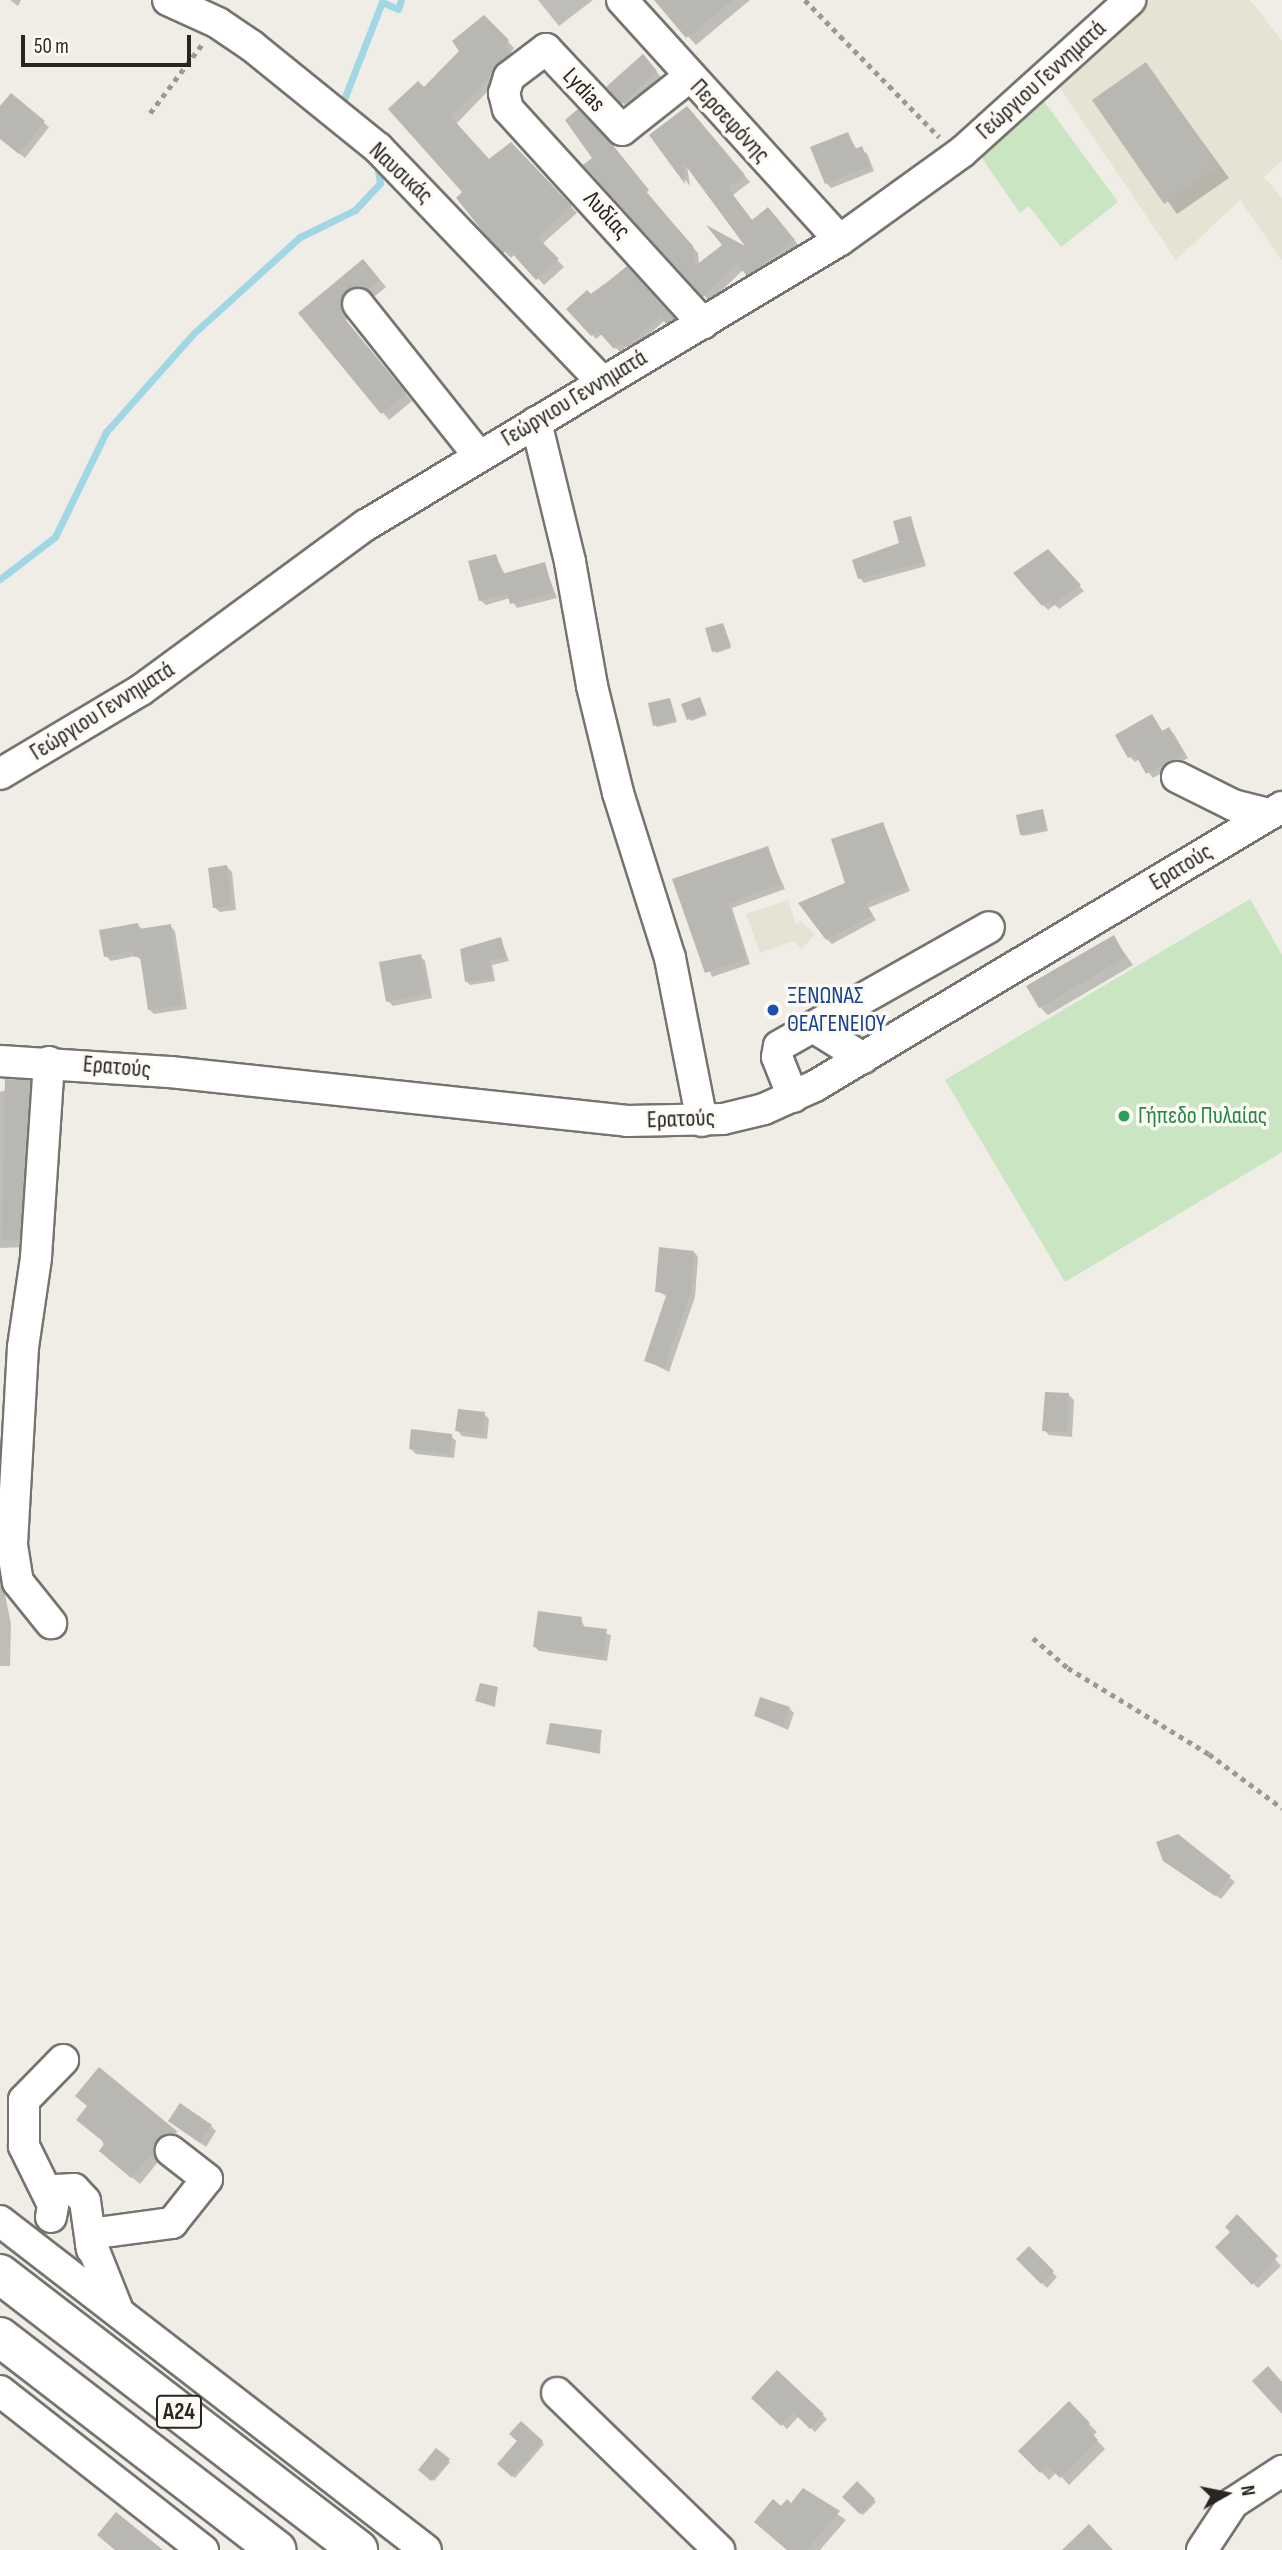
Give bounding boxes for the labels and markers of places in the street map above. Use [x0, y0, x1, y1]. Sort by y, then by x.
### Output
place label: ΞΕΝΩΝΑΣ ΘΕΑΓΕΝΕΙΟΥ [787, 982, 886, 1038]
marker: ΞΕΝΩΝΑΣ ΘΕΑΓΕΝΕΙΟΥ [765, 1002, 781, 1018]
place label: Γήπεδο Πυλαίας [1138, 1102, 1267, 1130]
marker: Γήπεδο Πυλαίας [1116, 1108, 1132, 1124]

